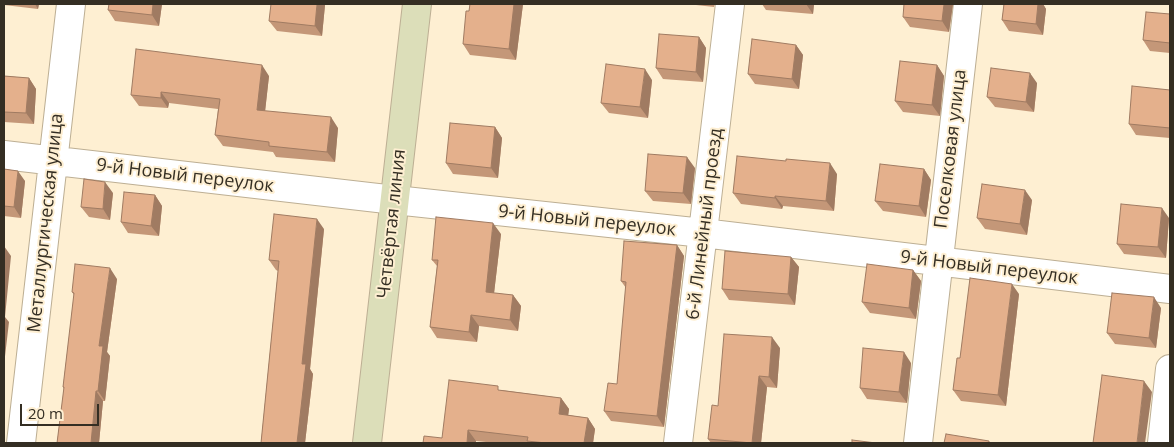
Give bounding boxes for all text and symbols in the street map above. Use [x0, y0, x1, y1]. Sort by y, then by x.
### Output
street label: Поселковая улица [931, 68, 971, 230]
street label: Металлургическая улица [24, 112, 68, 334]
street label: 6-й Линейный проезд [683, 127, 727, 321]
street label: Четвёртая линия [373, 148, 411, 300]
street label: 9-й Новый переулок [95, 154, 275, 198]
street label: 9-й Новый переулок [497, 201, 677, 241]
street label: 9-й Новый переулок [899, 246, 1079, 290]
scale bar [22, 394, 101, 426]
text: 20 m [28, 403, 63, 423]

